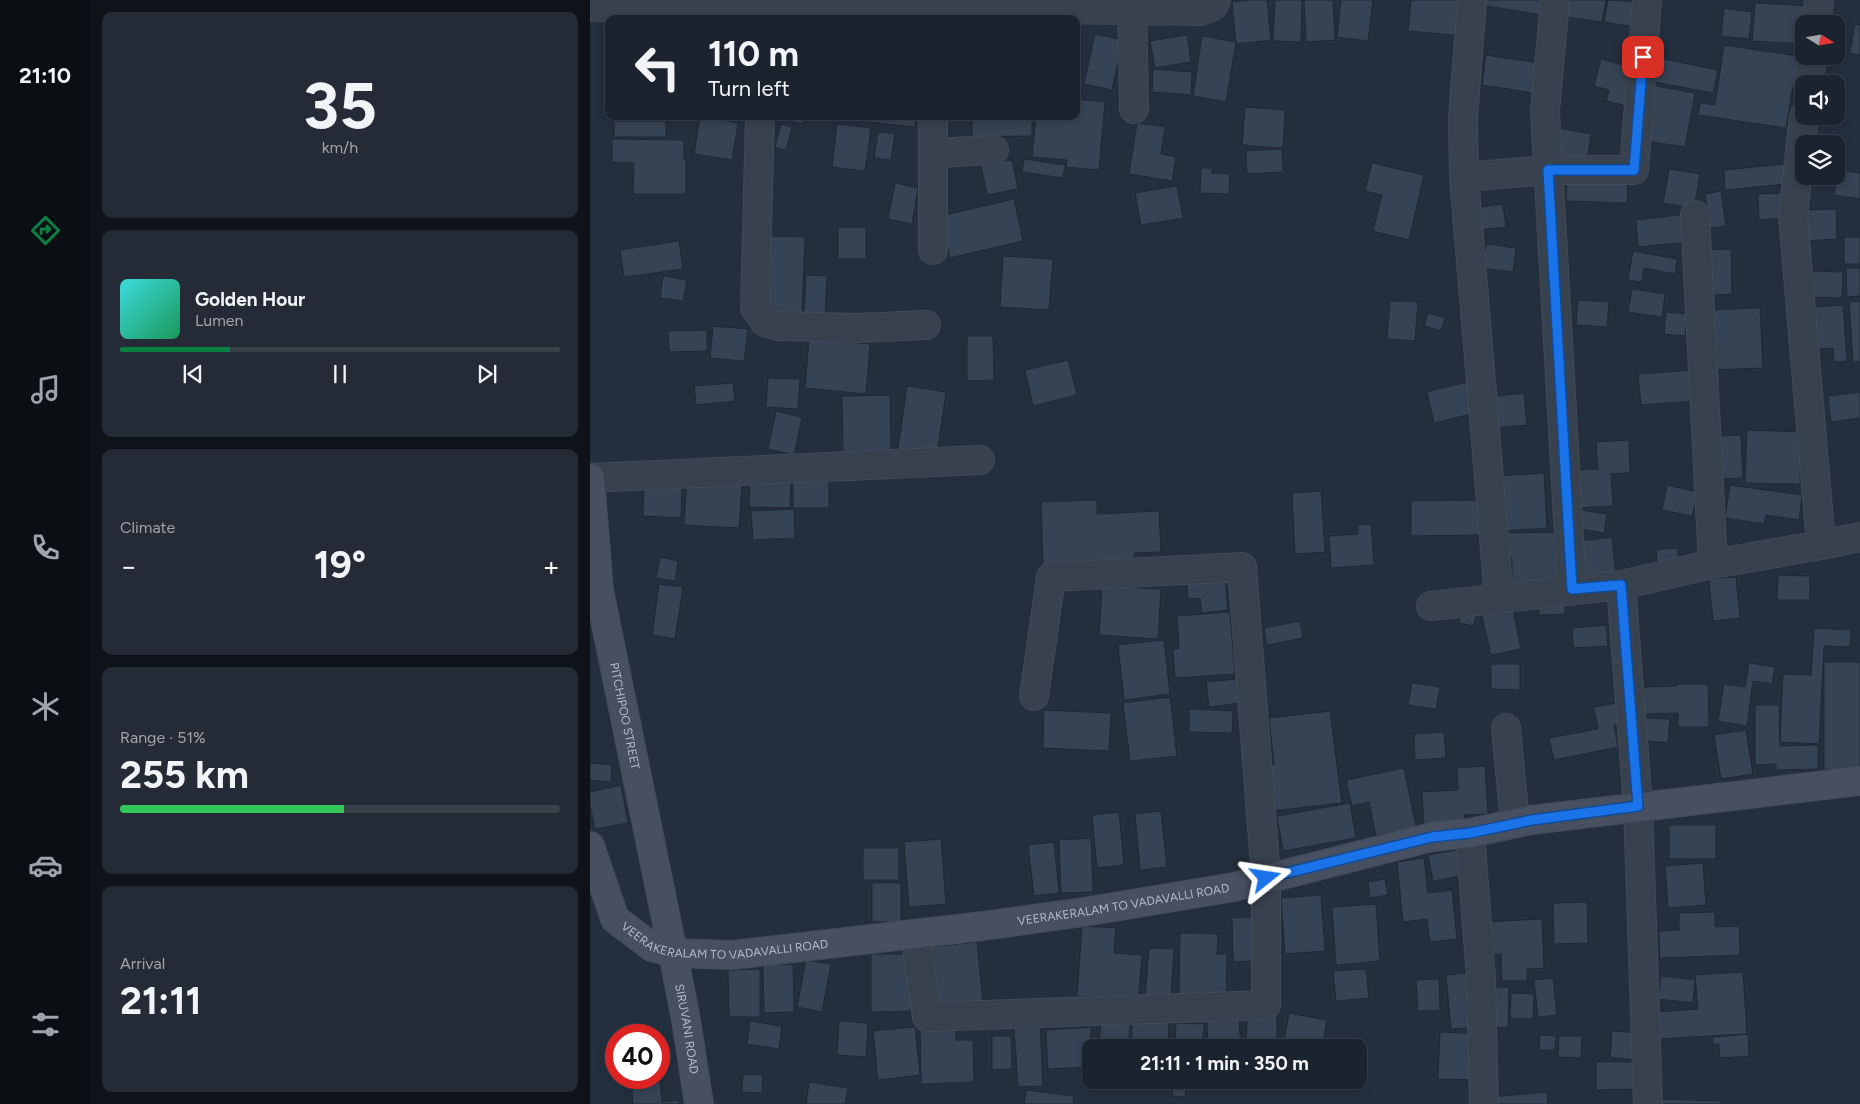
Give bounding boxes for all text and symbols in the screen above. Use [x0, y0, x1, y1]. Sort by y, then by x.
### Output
north arrow [1795, 15, 1845, 65]
map controls [1795, 15, 1845, 185]
text: 110 m [708, 33, 799, 75]
icon: left [625, 35, 690, 100]
pin [1622, 36, 1664, 78]
icon: arrive [1629, 43, 1657, 71]
text: 21:10 [19, 62, 71, 89]
text: 35 [303, 66, 377, 144]
text: Turn left [708, 75, 790, 102]
button: sound [1795, 75, 1845, 125]
button: layers [1795, 135, 1845, 185]
text: km/h [322, 138, 358, 157]
icon: directions [28, 213, 63, 248]
text: Golden Hour [195, 288, 305, 311]
text: Lumen [195, 311, 244, 330]
icon: previous [179, 360, 207, 388]
icon: pause [326, 360, 354, 388]
icon: next [473, 360, 501, 388]
icon: music [28, 372, 63, 407]
text: Climate [120, 518, 175, 537]
icon: phone [28, 530, 63, 565]
text: 19° [314, 542, 366, 588]
text: − [120, 549, 137, 583]
text: + [543, 549, 560, 583]
street label: PITCHIPOO STREET [607, 661, 642, 771]
icon: climate [28, 689, 63, 724]
text: Range · 51% [120, 728, 206, 747]
text: 255 km [120, 752, 249, 798]
icon: car [28, 848, 63, 883]
position arrow [1239, 851, 1291, 903]
street label: VEERAKERALAM TO VADAVALLI ROAD [1016, 881, 1230, 928]
street label: VEERAKERALAM TO VADAVALLI ROAD [618, 919, 829, 962]
text: Arrival [120, 954, 165, 973]
text: 21:11 [120, 978, 202, 1024]
street label: SIRUVANI ROAD [672, 983, 701, 1075]
icon: filters [28, 1007, 63, 1042]
speed limit sign: 40 [605, 1024, 670, 1089]
text: 21:11 · 1 min · 350 m [1140, 1052, 1309, 1075]

